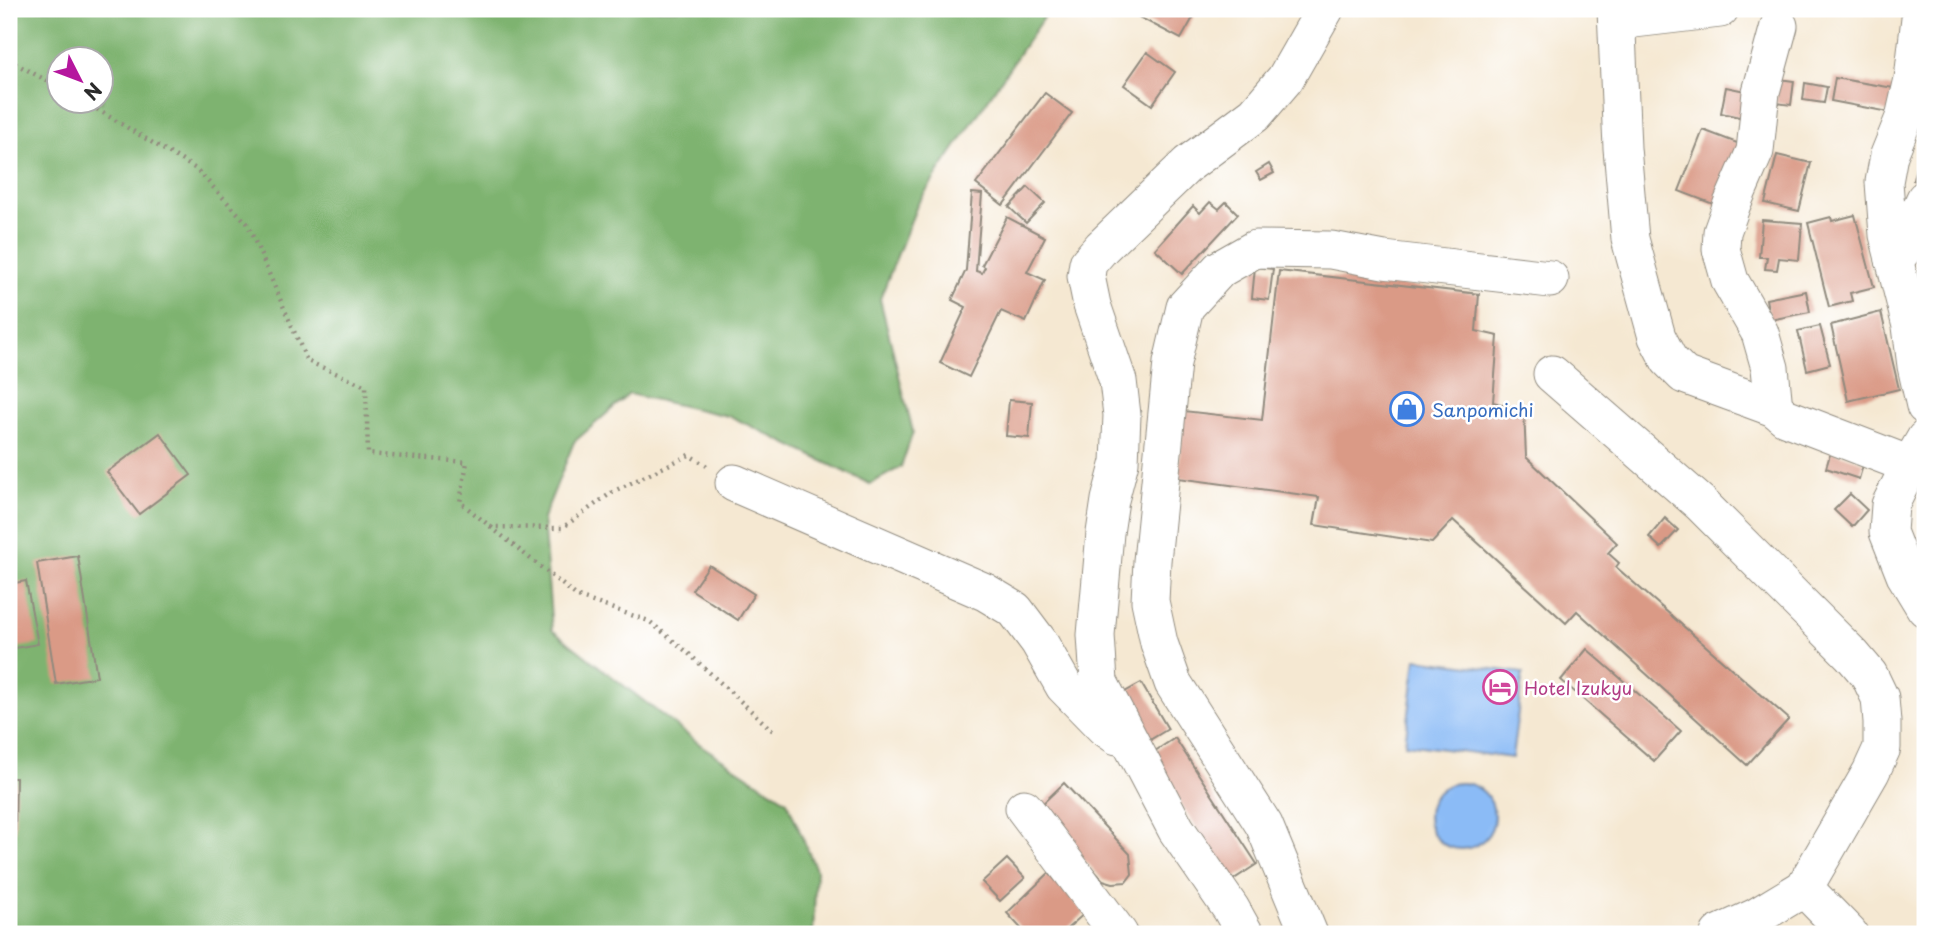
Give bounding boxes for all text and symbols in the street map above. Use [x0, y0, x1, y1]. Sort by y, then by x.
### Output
north arrow [46, 46, 116, 116]
text: N [78, 77, 109, 107]
shop icon: Sanpomichi [1388, 390, 1426, 428]
place label: Sanpomichi [1432, 396, 1534, 423]
hotel icon: Hotel Izukyu [1481, 668, 1519, 706]
place label: Hotel Izukyu [1524, 674, 1632, 701]

